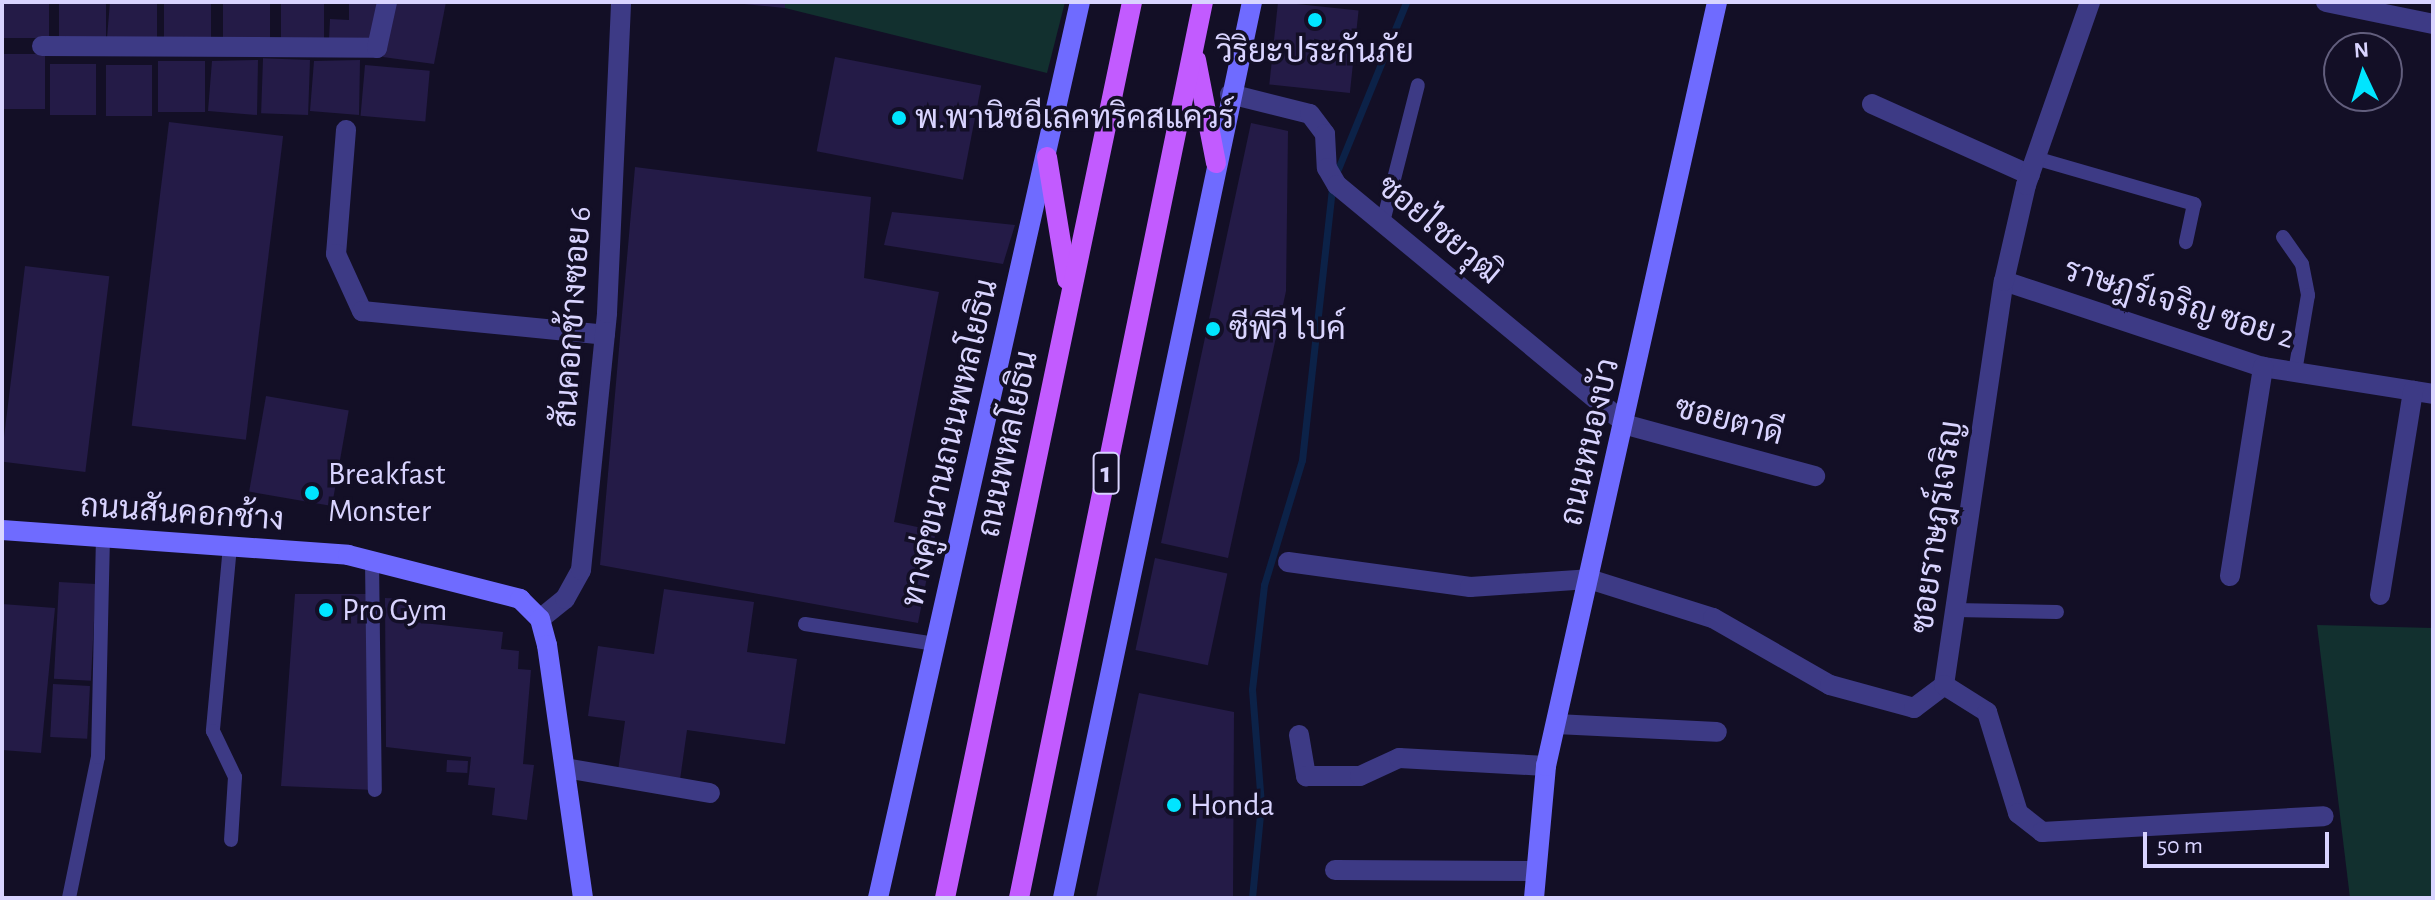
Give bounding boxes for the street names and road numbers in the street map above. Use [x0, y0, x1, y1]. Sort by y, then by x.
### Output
street label: ซอยไชยวุฒิ [1369, 167, 1509, 293]
street label: สันคอกช้างซอย 6 [546, 205, 600, 429]
street label: ราษฎร์เจริญ ซอย 2 [2059, 251, 2299, 357]
street label: ทางคู่ขนานถนนพหลโยธิน [894, 275, 1006, 611]
street label: ถนนพหลโยธิน [970, 347, 1046, 541]
street label: ถนนหนองบัว [1552, 355, 1628, 529]
street label: ซอยตาดี [1671, 388, 1787, 454]
street label: ซอยราษฎร์เจริญ [1903, 418, 1971, 636]
road number: 1 [1092, 447, 1120, 499]
street label: ถนนสันคอกช้าง [79, 487, 285, 539]

